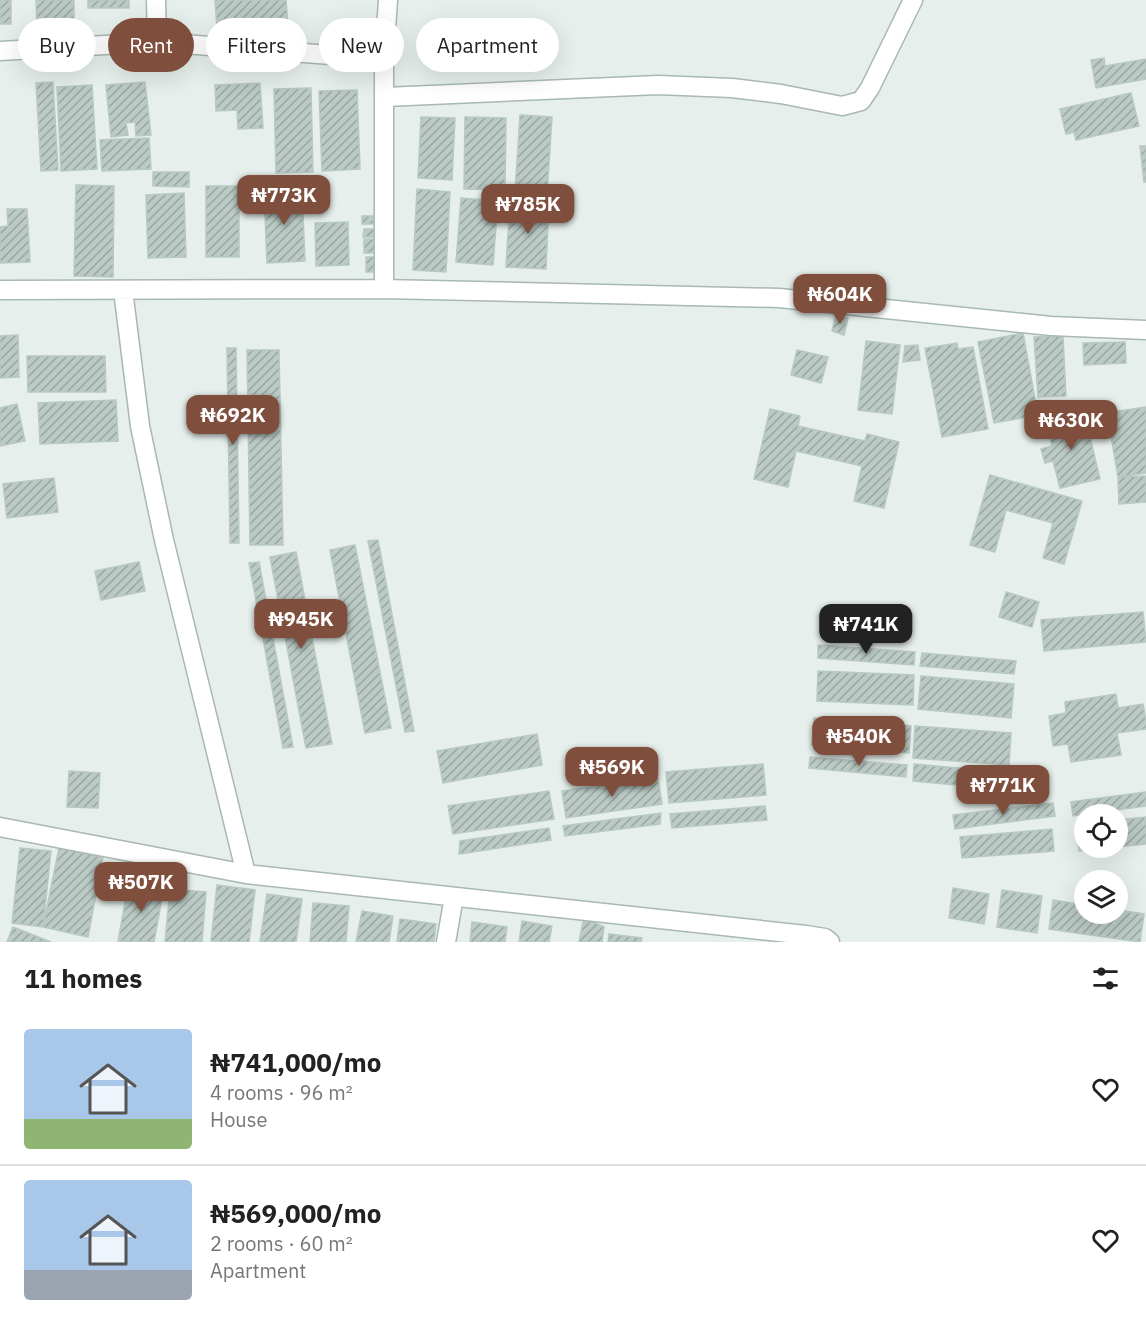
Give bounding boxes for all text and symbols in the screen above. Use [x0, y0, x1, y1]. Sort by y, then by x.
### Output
chip: Buy [18, 18, 96, 72]
chip: Rent [108, 18, 194, 72]
chip: Filters [206, 18, 307, 72]
chip: New [319, 18, 404, 72]
chip: Apartment [416, 18, 559, 72]
pin: ₦773K [242, 175, 326, 226]
text: ₦773K [251, 181, 317, 208]
pin: ₦785K [486, 184, 570, 235]
text: ₦785K [495, 190, 561, 217]
pin: ₦604K [798, 274, 882, 325]
text: ₦604K [807, 280, 873, 307]
pin: ₦692K [191, 395, 275, 446]
pin: ₦630K [1029, 400, 1113, 451]
text: ₦692K [200, 401, 266, 428]
text: ₦630K [1038, 406, 1104, 433]
pin: ₦945K [259, 599, 343, 650]
pin: ₦741K [824, 604, 908, 655]
text: ₦945K [268, 605, 334, 632]
text: ₦741K [833, 610, 899, 637]
pin: ₦540K [817, 716, 901, 767]
text: ₦540K [826, 722, 892, 749]
pin: ₦569K [570, 747, 654, 798]
text: ₦569K [579, 753, 645, 780]
pin: ₦771K [961, 765, 1045, 816]
text: ₦771K [970, 771, 1036, 798]
map controls [1074, 804, 1128, 924]
button: locate [1074, 804, 1128, 858]
pin: ₦507K [99, 862, 183, 913]
text: ₦507K [108, 868, 174, 895]
button: layers [1074, 870, 1128, 924]
text: 11 homes [24, 961, 142, 995]
icon: filters [1089, 962, 1122, 995]
text: ₦741,000/mo [210, 1045, 381, 1079]
icon: home [72, 1053, 144, 1125]
icon: heart [1089, 1073, 1122, 1106]
text: 4 rooms · 96 m² [210, 1079, 353, 1106]
text: House [210, 1106, 267, 1133]
text: ₦569,000/mo [210, 1196, 381, 1230]
icon: home [72, 1204, 144, 1276]
icon: heart [1089, 1224, 1122, 1257]
text: 2 rooms · 60 m² [210, 1230, 353, 1257]
text: Apartment [210, 1257, 306, 1284]

